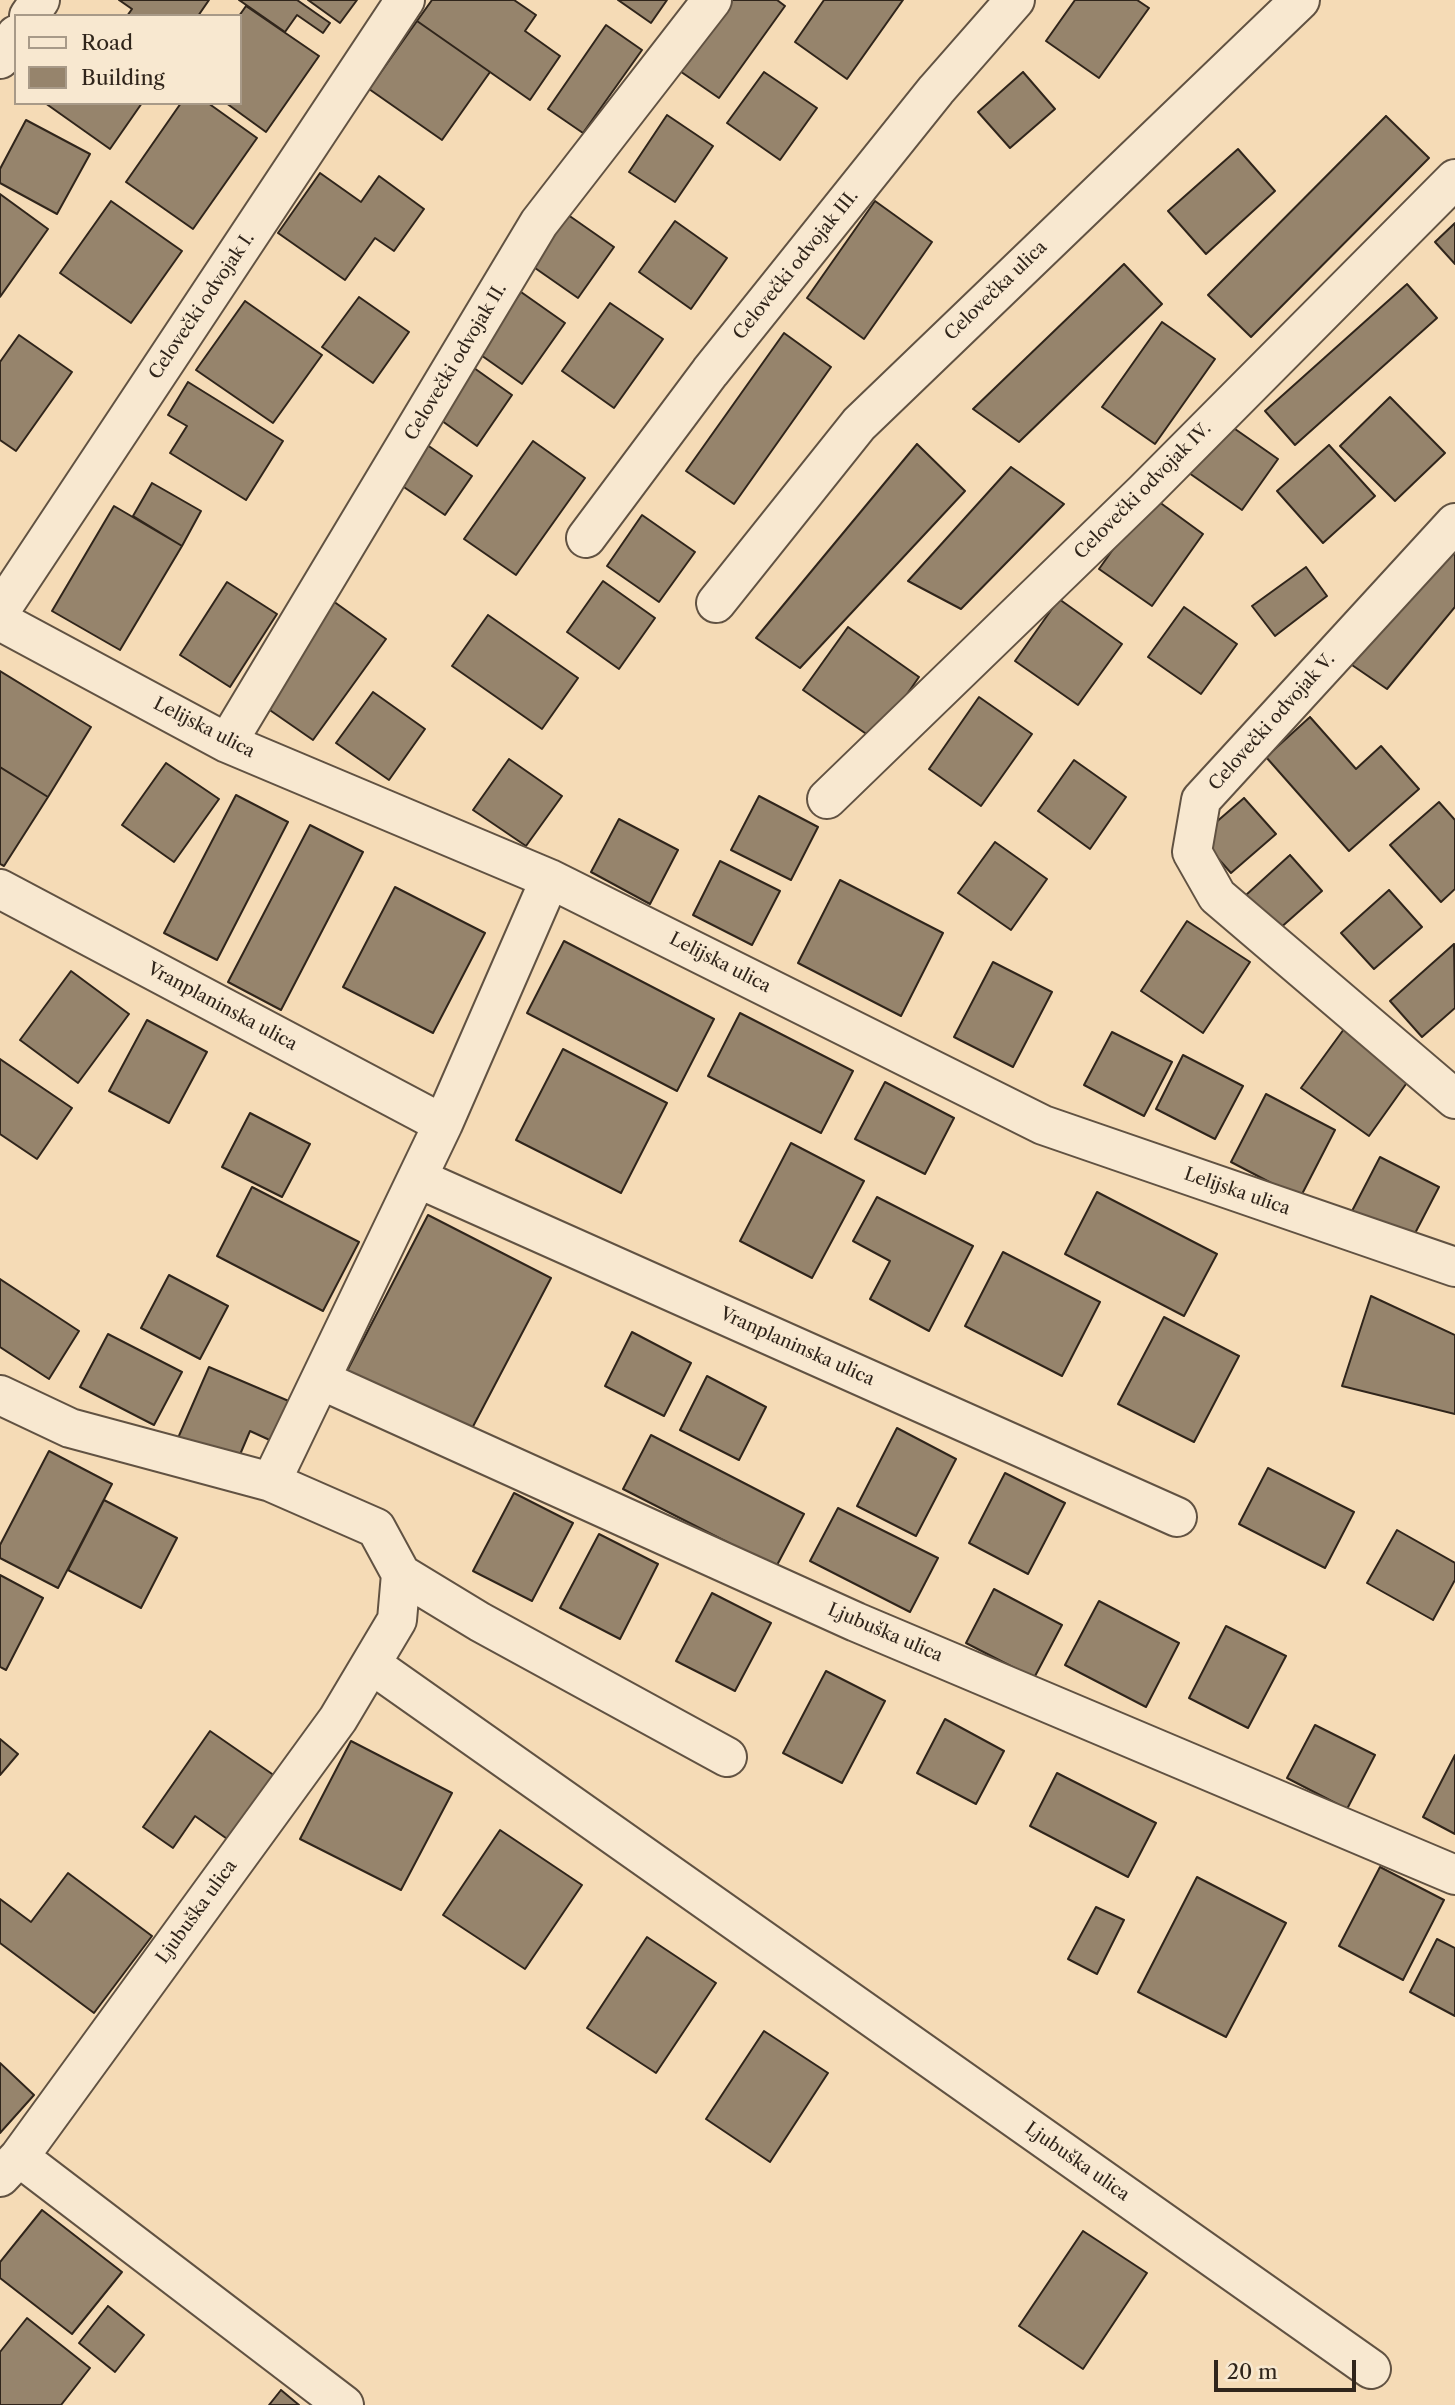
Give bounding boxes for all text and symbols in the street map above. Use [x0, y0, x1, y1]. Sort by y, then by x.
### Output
legend [14, 14, 242, 105]
text: Road [81, 30, 133, 55]
text: Building [81, 65, 165, 90]
street label: Celovečki odvojak III. [729, 186, 863, 344]
street label: Celovečki odvojak I. [145, 228, 259, 384]
street label: Celovečka ulica [940, 237, 1052, 345]
street label: Celovečki odvojak II. [400, 279, 512, 445]
street label: Celovečki odvojak IV. [1070, 418, 1216, 564]
street label: Celovečki odvojak V. [1205, 649, 1339, 795]
street label: Lelijska ulica [150, 693, 258, 763]
street label: Lelijska ulica [666, 928, 774, 998]
street label: Vranplaninska ulica [143, 958, 301, 1056]
street label: Lelijska ulica [1181, 1164, 1293, 1220]
street label: Vranplaninska ulica [716, 1303, 878, 1391]
street label: Ljubuška ulica [824, 1599, 946, 1667]
street label: Ljubuška ulica [152, 1856, 242, 1968]
street label: Ljubuška ulica [1020, 2118, 1134, 2206]
scale bar [1217, 2346, 1359, 2390]
text: 20 m [1227, 2359, 1278, 2384]

